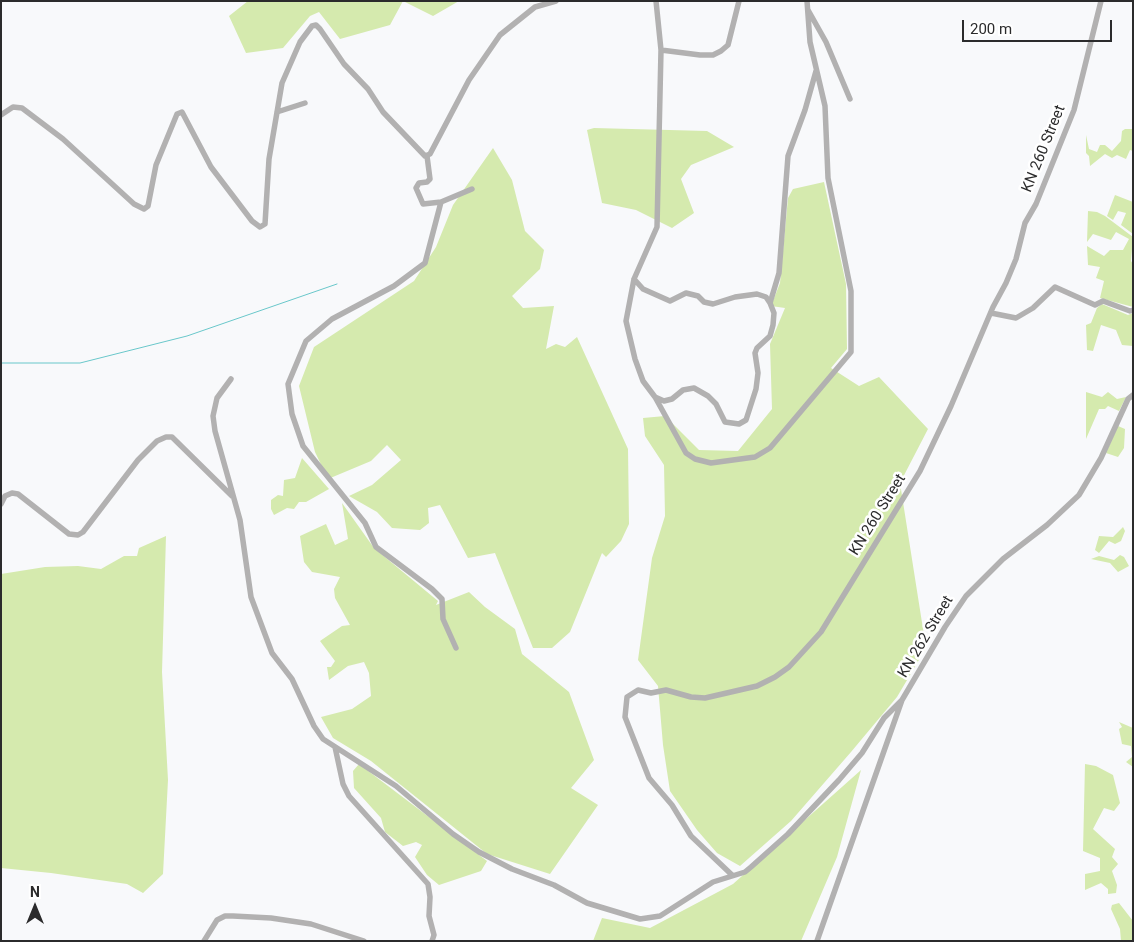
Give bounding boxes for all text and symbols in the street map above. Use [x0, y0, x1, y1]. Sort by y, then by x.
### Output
scale bar [964, 10, 1114, 42]
text: 200 m [970, 20, 1012, 38]
street label: KN 260 Street [1018, 103, 1070, 195]
street label: KN 260 Street [846, 471, 910, 559]
street label: KN 262 Street [894, 593, 958, 681]
north arrow [10, 882, 60, 932]
text: N [30, 884, 40, 900]

